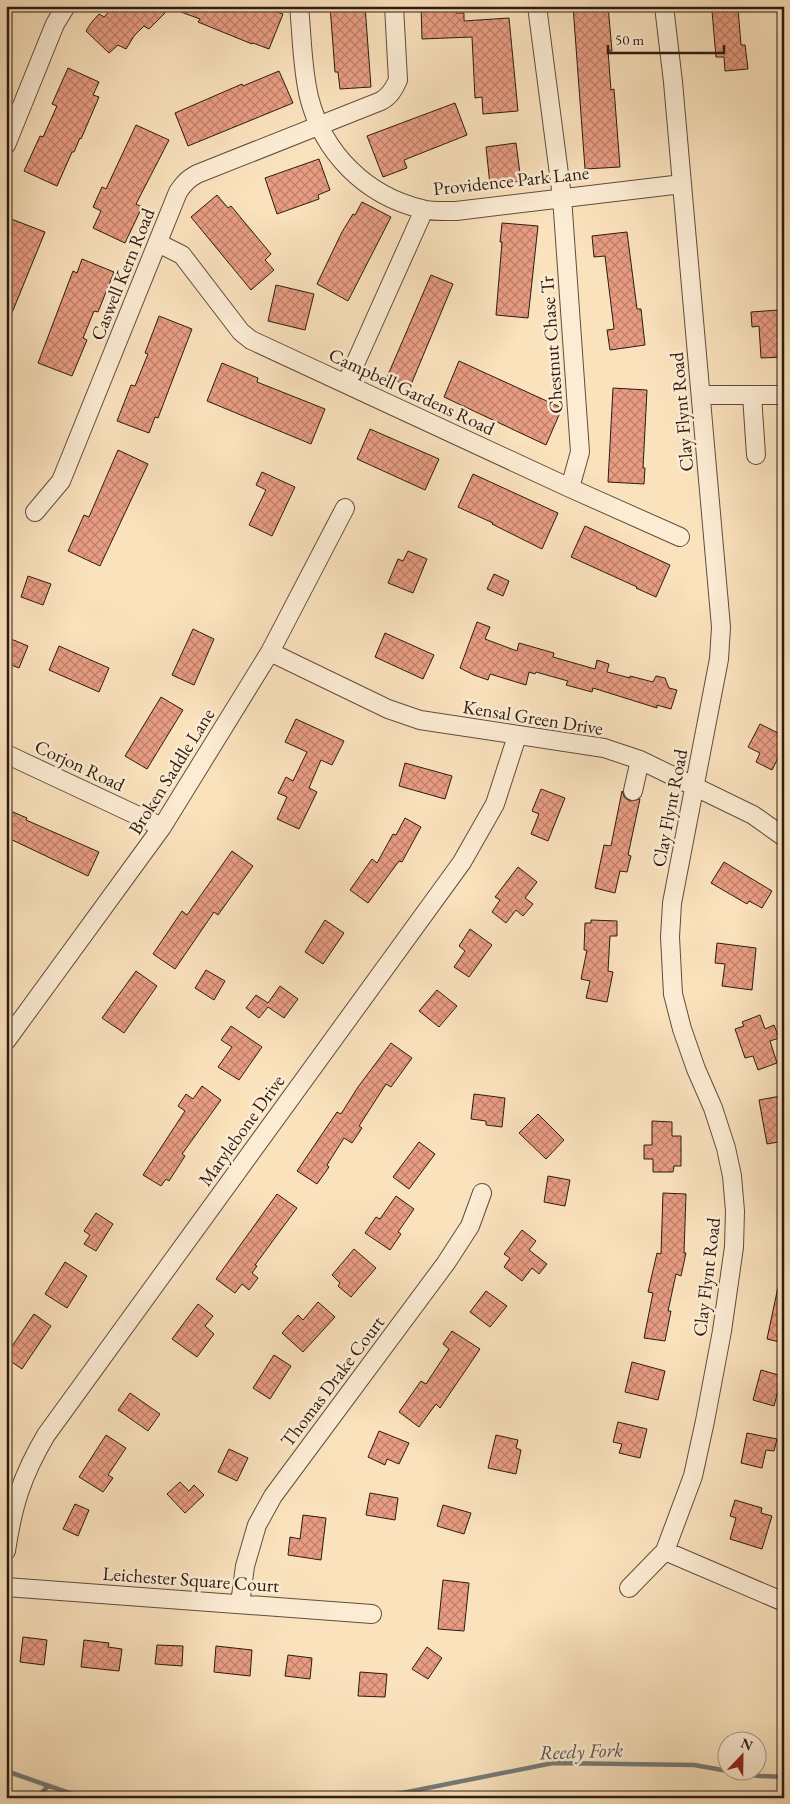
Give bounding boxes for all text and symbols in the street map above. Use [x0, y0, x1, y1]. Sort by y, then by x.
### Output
scale bar [608, 22, 724, 54]
text: 50 m [615, 30, 644, 49]
street label: Providence Park Lane [432, 160, 590, 201]
street label: Caswell Kern Road [85, 204, 160, 344]
street label: Chestnut Chase Tr [534, 275, 569, 415]
street label: Campbell Gardens Road [325, 342, 499, 441]
street label: Clay Flynt Road [664, 351, 699, 473]
street label: Kensal Green Drive [461, 694, 605, 741]
street label: Broken Saddle Lane [123, 703, 220, 839]
street label: Corjon Road [31, 734, 129, 797]
street label: Clay Flynt Road [646, 747, 693, 869]
street label: Marylebone Drive [193, 1070, 290, 1191]
street label: Clay Flynt Road [687, 1216, 726, 1338]
street label: Thomas Drake Court [275, 1311, 390, 1452]
street label: Leichester Square Court [102, 1561, 280, 1598]
north arrow [718, 1732, 768, 1782]
text: N [738, 1733, 756, 1755]
water label: Reedy Fork [538, 1737, 624, 1765]

